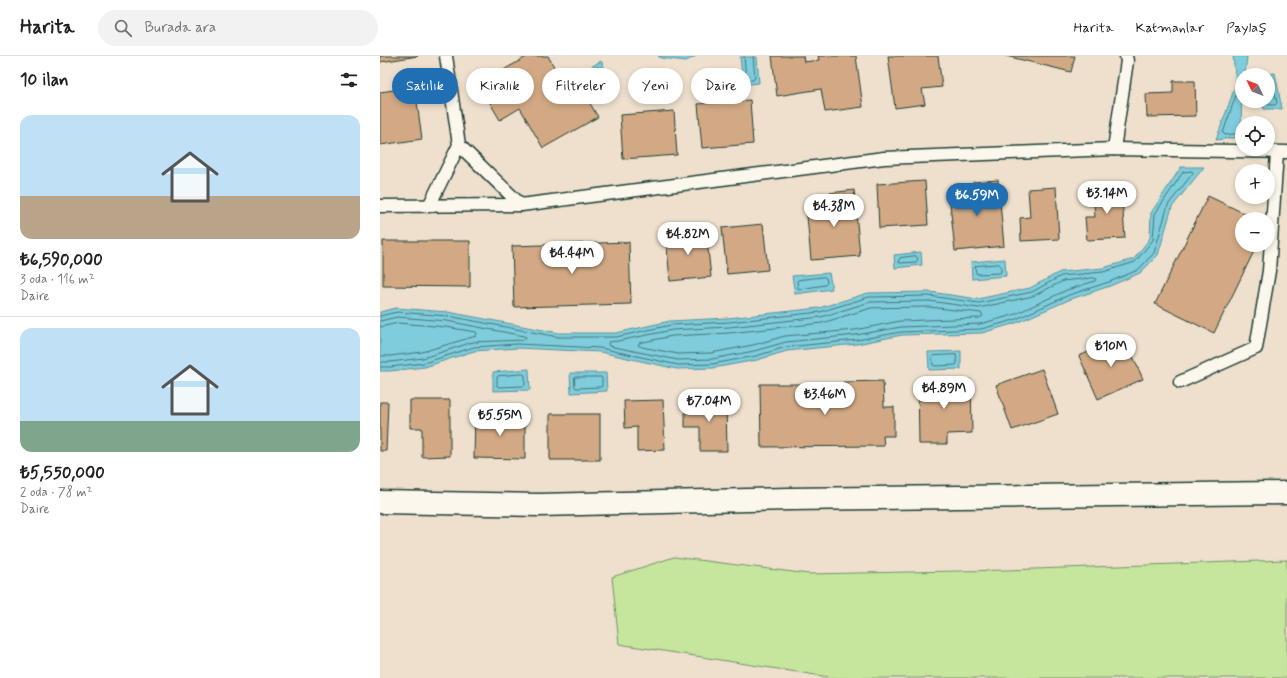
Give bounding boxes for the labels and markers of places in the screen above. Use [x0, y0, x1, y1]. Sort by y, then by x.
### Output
pin: ₺3.14M [1074, 181, 1140, 215]
pin: ₺6.59M [944, 183, 1010, 217]
pin: ₺4.38M [801, 194, 867, 228]
pin: ₺4.82M [655, 222, 721, 256]
pin: ₺4.44M [539, 241, 605, 275]
pin: ₺10M [1087, 334, 1135, 368]
pin: ₺4.89M [911, 376, 977, 410]
pin: ₺3.46M [792, 382, 858, 416]
pin: ₺7.04M [676, 389, 742, 423]
pin: ₺5.55M [467, 403, 533, 437]

